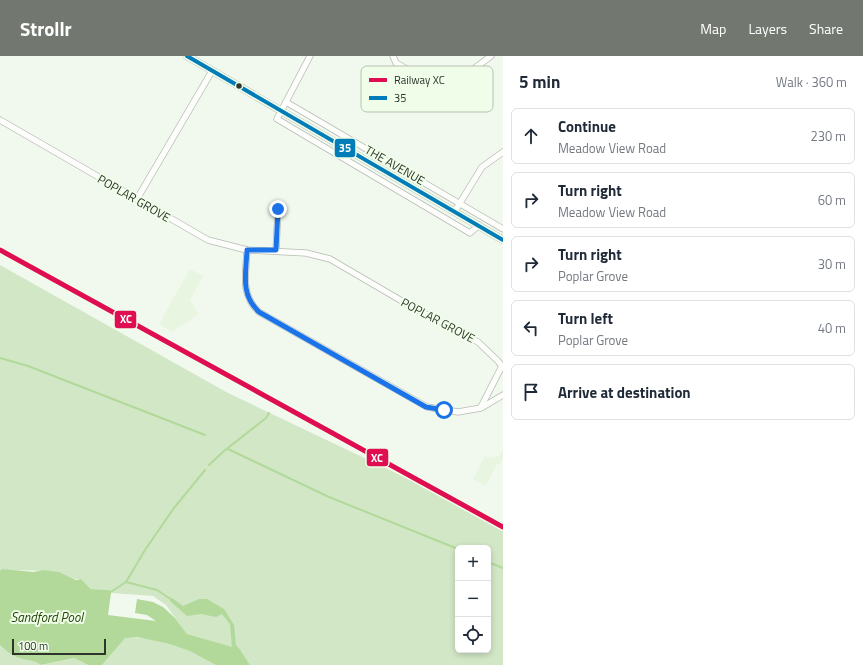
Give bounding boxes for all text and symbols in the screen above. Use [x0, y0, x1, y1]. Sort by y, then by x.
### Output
text: Strollr [20, 14, 72, 43]
text: Map [700, 18, 726, 39]
text: Layers [748, 18, 787, 39]
text: Share [809, 18, 843, 39]
legend [361, 66, 493, 112]
text: 5 min [519, 69, 560, 95]
text: Railway XC [394, 72, 445, 88]
text: Walk · 360 m [776, 72, 847, 92]
unlabelled marker [234, 81, 244, 91]
text: 35 [394, 90, 406, 106]
text: Continue [558, 115, 616, 138]
icon: ahead [520, 125, 542, 147]
text: 230 m [810, 126, 846, 146]
line badge: 35 [334, 138, 356, 158]
text: Meadow View Road [558, 138, 666, 158]
text: 35 [339, 140, 351, 156]
street label: THE AVENUE [361, 140, 429, 190]
street label: POPLAR GROVE [94, 169, 174, 227]
text: Turn right [558, 179, 622, 202]
icon: right [520, 189, 542, 211]
text: 60 m [818, 190, 846, 210]
route end [269, 200, 287, 218]
text: Meadow View Road [558, 202, 666, 222]
text: Turn right [558, 243, 622, 266]
icon: right [520, 253, 542, 275]
text: 30 m [818, 254, 846, 274]
text: Poplar Grove [558, 266, 628, 286]
street label: POPLAR GROVE [398, 293, 479, 348]
text: Turn left [558, 307, 613, 330]
line badge: XC [114, 310, 137, 329]
text: XC [120, 311, 132, 327]
icon: left [520, 317, 542, 339]
text: 40 m [818, 318, 846, 338]
text: Poplar Grove [558, 330, 628, 350]
icon: arrive [520, 381, 542, 403]
text: Arrive at destination [558, 381, 691, 404]
route start [435, 401, 453, 419]
line badge: XC [366, 448, 389, 467]
text: XC [371, 450, 383, 466]
map controls [455, 545, 491, 653]
button: + [455, 545, 491, 581]
button: − [455, 581, 491, 617]
water label: Sandford Pool [11, 607, 85, 627]
button: locate [455, 617, 491, 653]
scale bar [12, 637, 106, 656]
text: 100 m [18, 638, 48, 654]

